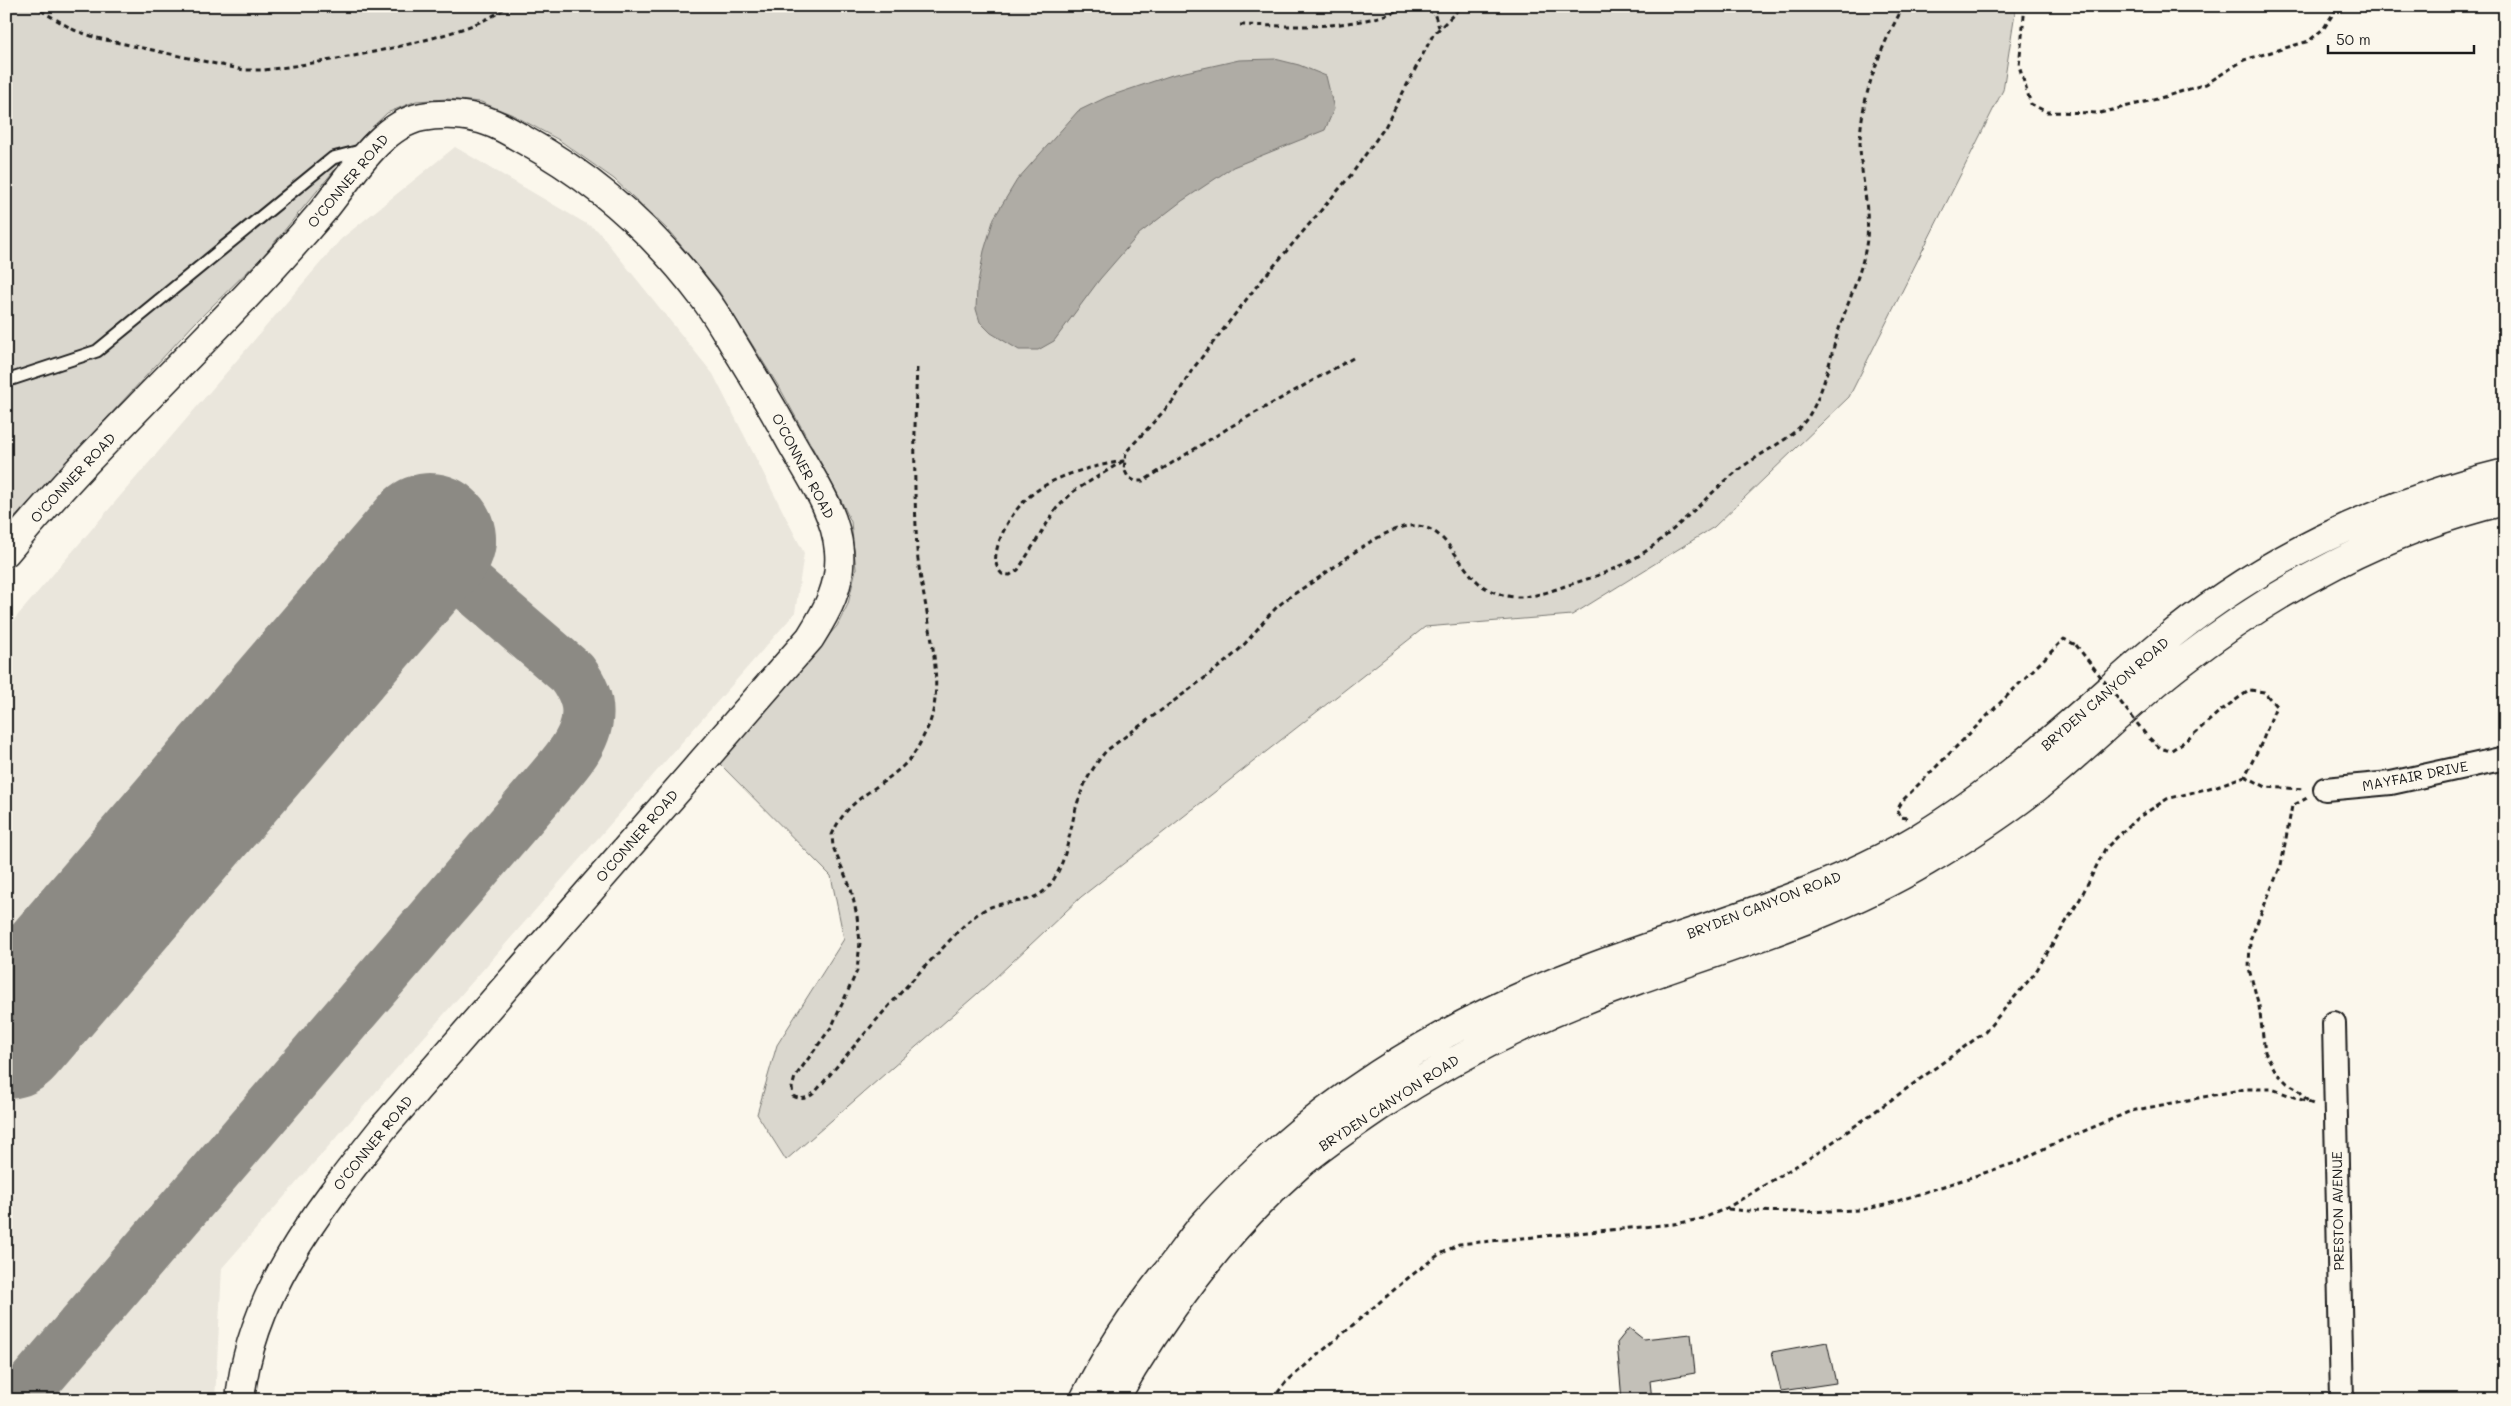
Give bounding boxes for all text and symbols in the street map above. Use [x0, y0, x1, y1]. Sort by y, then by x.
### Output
scale bar [2328, 22, 2475, 54]
text: 50 m [2336, 29, 2371, 49]
street label: O'CONNER ROAD [303, 130, 392, 232]
street label: O'CONNER ROAD [768, 410, 839, 522]
street label: O'CONNER ROAD [26, 428, 119, 527]
street label: BRYDEN CANYON ROAD [2037, 633, 2173, 755]
street label: MAYFAIR DRIVE [2360, 756, 2469, 795]
street label: O'CONNER ROAD [591, 785, 682, 886]
street label: BRYDEN CANYON ROAD [1684, 866, 1844, 943]
street label: BRYDEN CANYON ROAD [1315, 1050, 1463, 1155]
street label: O'CONNER ROAD [328, 1091, 417, 1194]
street label: PRESTON AVENUE [2327, 1151, 2348, 1271]

